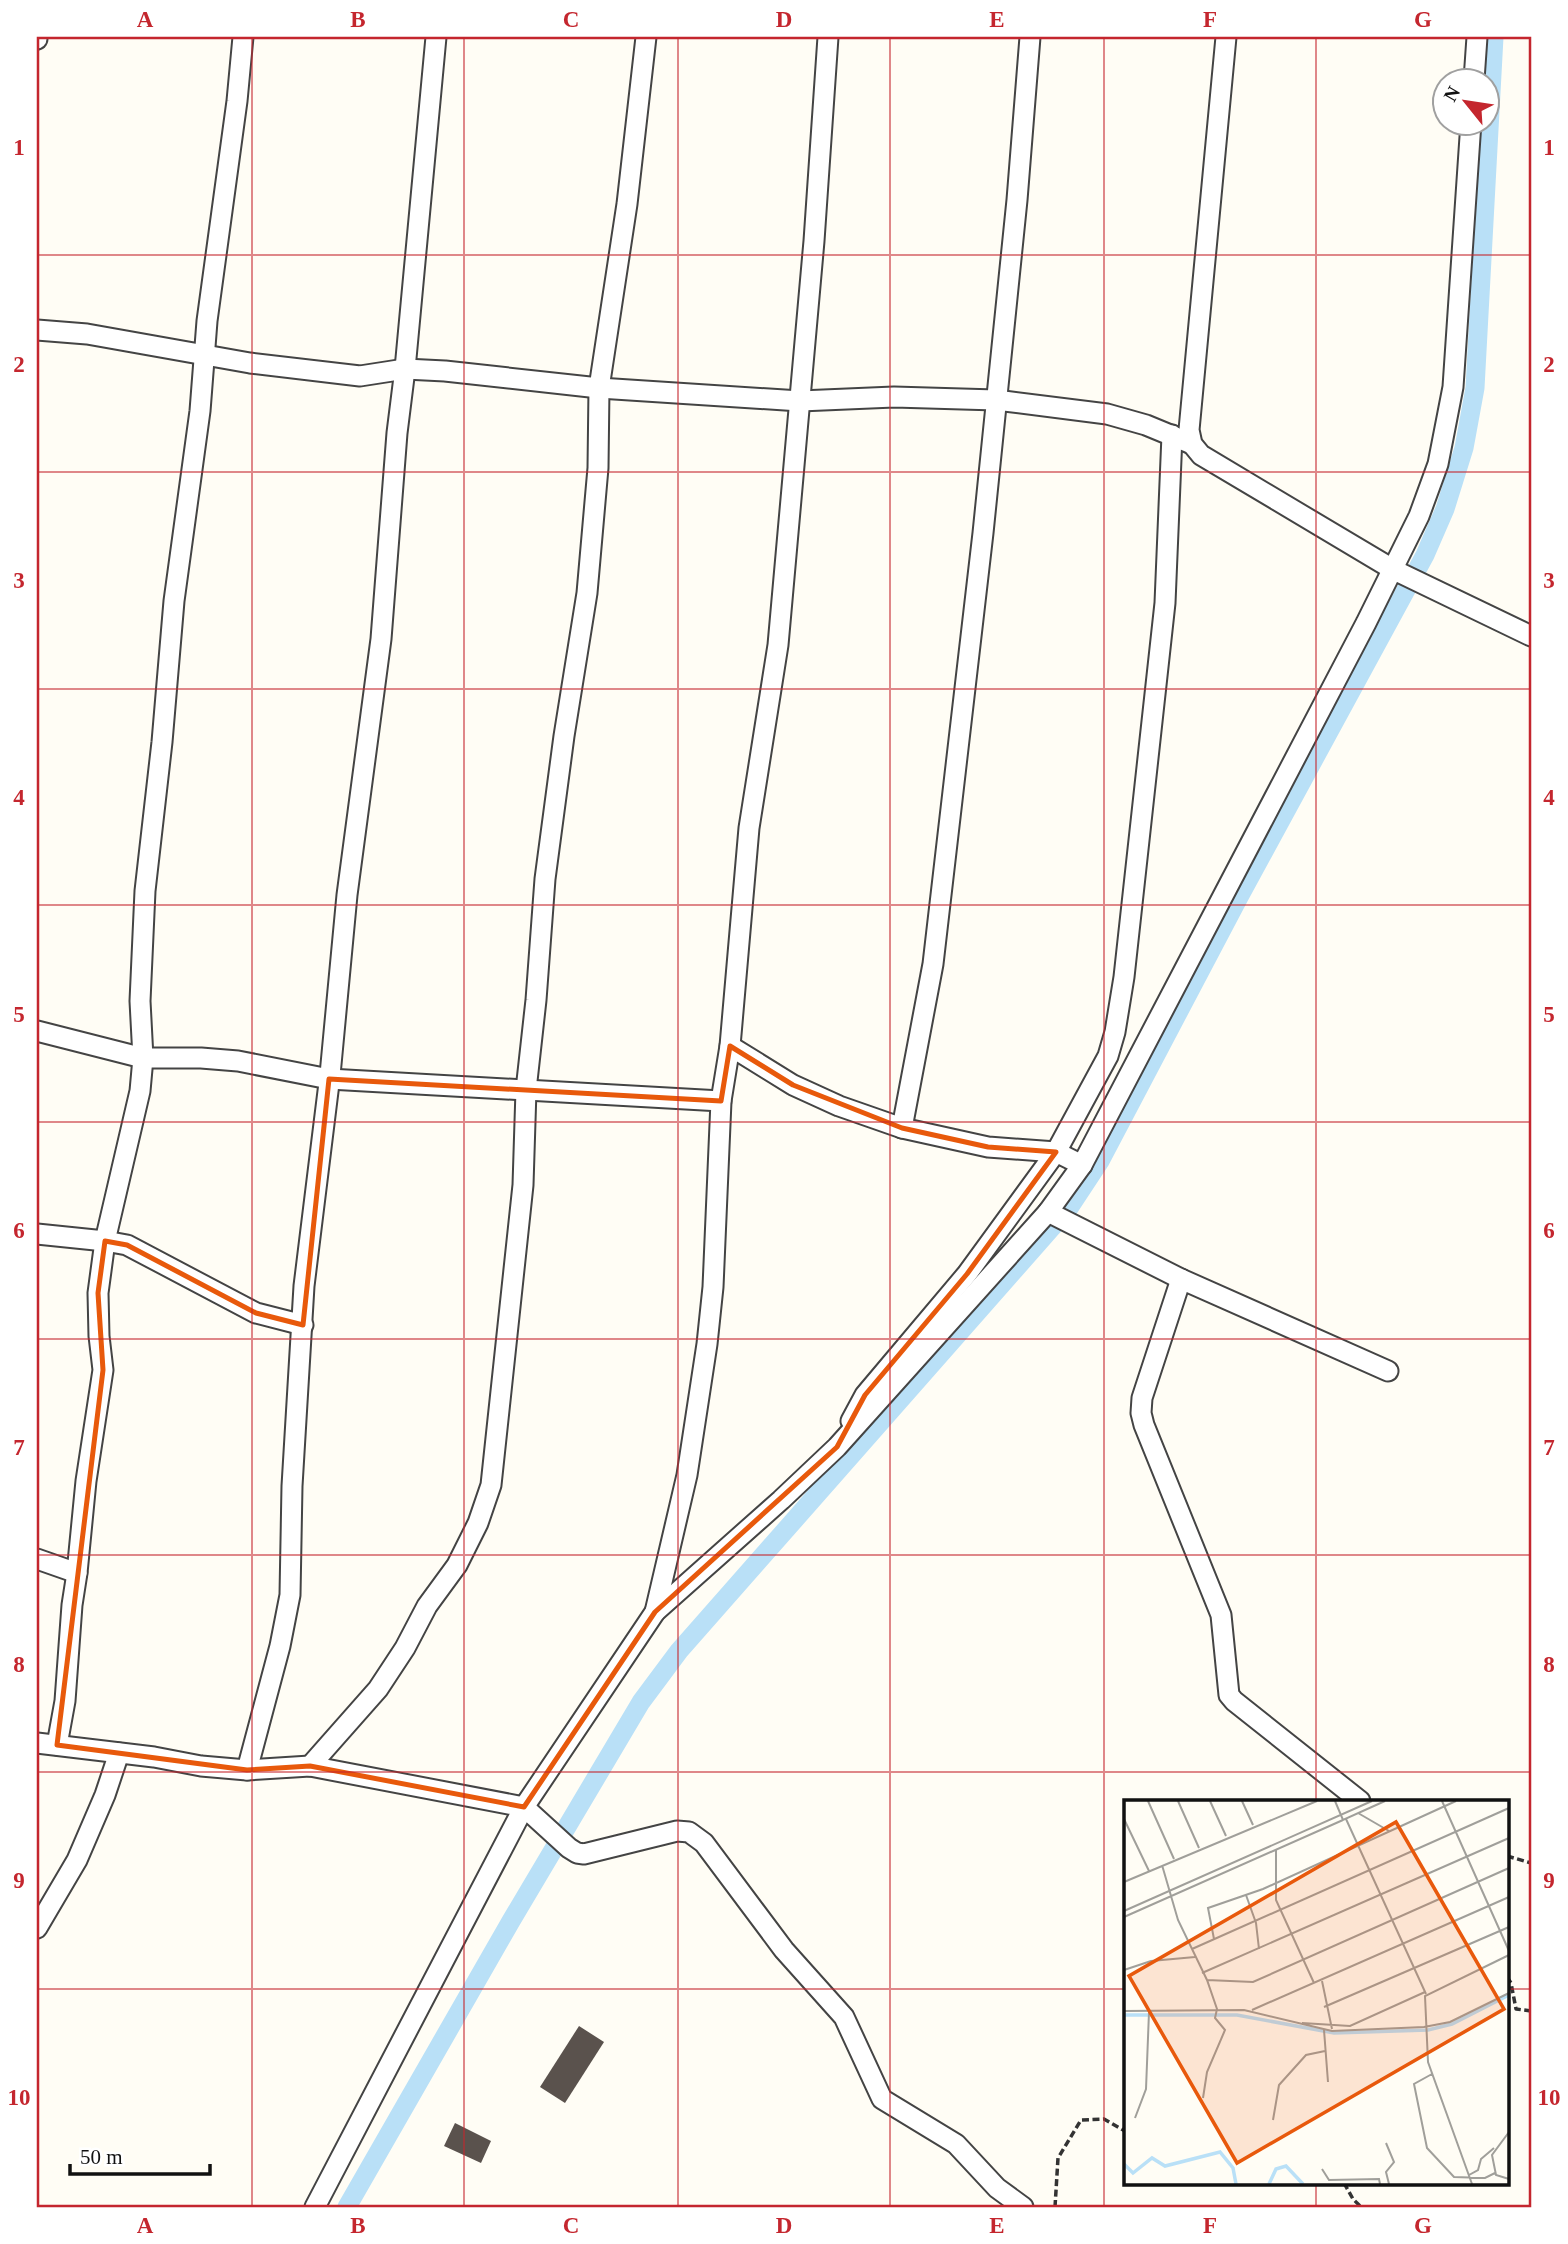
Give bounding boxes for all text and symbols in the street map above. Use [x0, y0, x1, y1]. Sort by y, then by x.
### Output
text: A [137, 7, 154, 32]
text: B [350, 7, 366, 32]
text: C [563, 7, 579, 32]
text: D [776, 7, 792, 32]
text: E [989, 7, 1005, 32]
text: F [1203, 7, 1217, 32]
text: G [1414, 7, 1432, 32]
north arrow [1432, 66, 1502, 136]
text: N [1439, 82, 1464, 105]
text: 1 [13, 135, 25, 160]
text: 1 [1543, 135, 1555, 160]
text: 2 [13, 352, 25, 377]
text: 2 [1543, 352, 1555, 377]
text: 3 [13, 568, 25, 593]
text: 3 [1543, 568, 1555, 593]
text: 4 [13, 785, 25, 810]
text: 4 [1543, 785, 1555, 810]
text: 5 [13, 1002, 25, 1027]
text: 5 [1543, 1002, 1555, 1027]
text: 6 [13, 1218, 25, 1243]
text: 6 [1543, 1218, 1555, 1243]
text: 7 [13, 1435, 25, 1460]
text: 7 [1543, 1435, 1555, 1460]
text: 8 [13, 1652, 25, 1677]
text: 8 [1543, 1652, 1555, 1677]
inset map [1124, 1800, 1508, 2184]
text: 9 [13, 1868, 25, 1893]
text: 9 [1543, 1868, 1555, 1893]
text: 10 [8, 2085, 31, 2110]
text: 10 [1538, 2085, 1561, 2110]
scale bar [70, 2132, 210, 2176]
text: 50 m [80, 2145, 123, 2169]
text: A [137, 2213, 154, 2238]
text: B [350, 2213, 366, 2238]
text: C [563, 2213, 579, 2238]
text: D [776, 2213, 792, 2238]
text: E [989, 2213, 1005, 2238]
text: F [1203, 2213, 1217, 2238]
text: G [1414, 2213, 1432, 2238]

